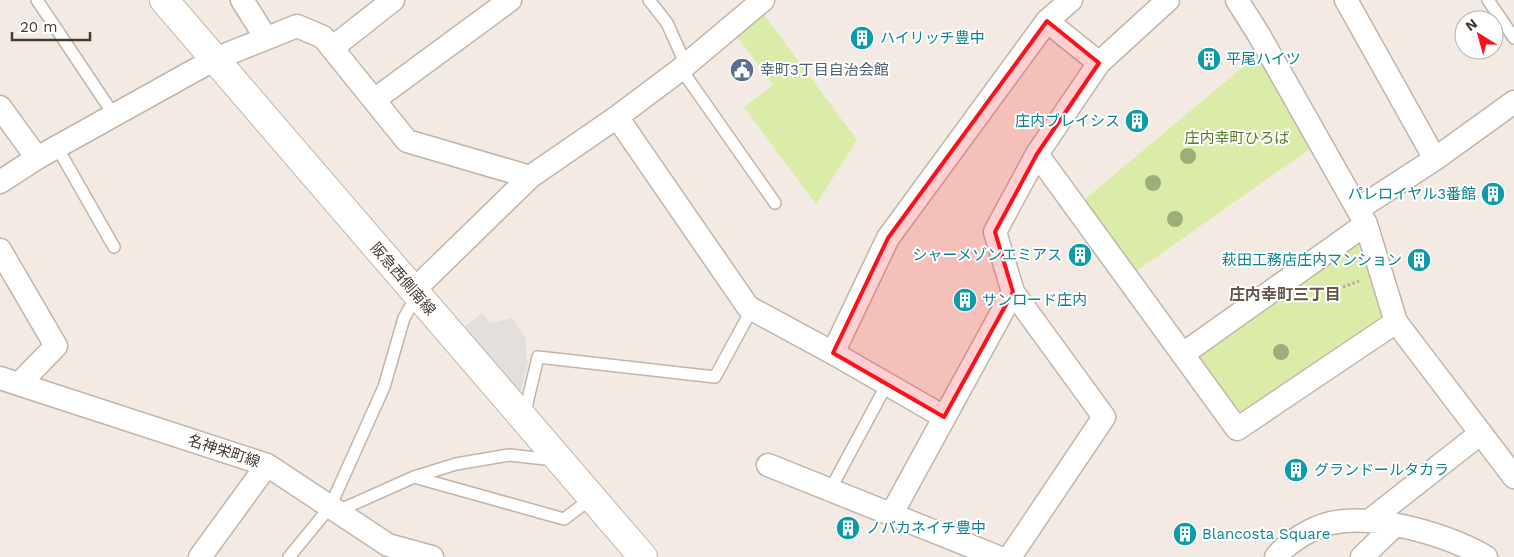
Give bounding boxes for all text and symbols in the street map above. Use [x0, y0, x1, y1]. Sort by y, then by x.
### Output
scale bar [12, 10, 90, 42]
north arrow [1454, 10, 1504, 60]
text: N [1462, 15, 1480, 34]
text: 20 m [20, 18, 58, 36]
building icon: ハイリッチ豊中 [849, 25, 875, 51]
place label: ハイリッチ豊中 [880, 29, 985, 47]
building icon: 平尾ハイツ [1196, 46, 1222, 72]
place label: 平尾ハイツ [1226, 50, 1301, 68]
public building icon: 幸町3丁目自治会館 [729, 57, 755, 83]
place label: 幸町3丁目自治会館 [760, 61, 889, 79]
building icon: 庄内ブレイシス [1124, 108, 1150, 134]
place label: 庄内ブレイシス [1015, 112, 1120, 130]
park label: 庄内幸町ひろば [1184, 129, 1290, 147]
building icon: パレロイヤル3番館 [1480, 181, 1506, 207]
place label: パレロイヤル3番館 [1348, 185, 1476, 203]
street label: 阪急西側南線 [367, 239, 439, 319]
building icon: シャーメゾンエミアス [1067, 242, 1093, 268]
place label: シャーメゾンエミアス [913, 246, 1062, 264]
building icon: 萩田工務店庄内マンション [1406, 247, 1432, 273]
place label: 萩田工務店庄内マンション [1222, 251, 1402, 269]
district label: 庄内幸町三丁目 [1229, 285, 1341, 304]
building icon: サンロード庄内 [952, 287, 978, 313]
place label: サンロード庄内 [982, 291, 1087, 309]
street label: 名神栄町線 [186, 431, 262, 471]
building icon: グランドールタカラ [1283, 457, 1309, 483]
place label: グランドールタカラ [1314, 461, 1449, 479]
building icon: ノバカネイチ豊中 [835, 515, 861, 541]
place label: ノバカネイチ豊中 [866, 519, 986, 537]
building icon: Blancosta Square [1172, 521, 1198, 547]
place label: Blancosta Square [1202, 525, 1330, 543]

